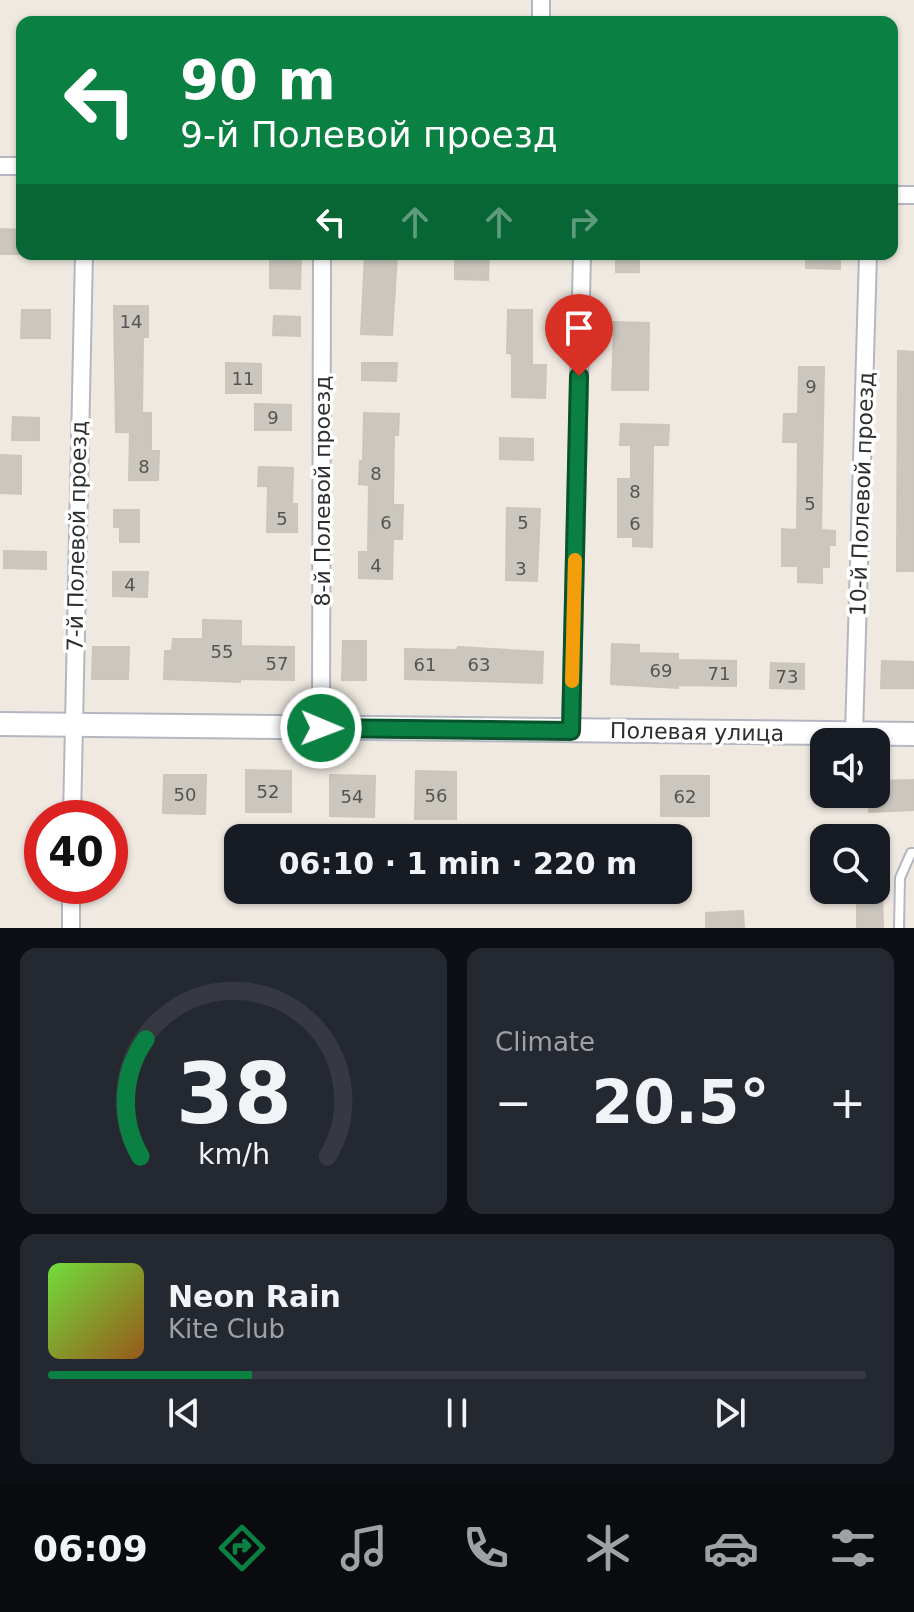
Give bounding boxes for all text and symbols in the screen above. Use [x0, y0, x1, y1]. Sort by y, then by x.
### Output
text: 90 m [180, 47, 336, 112]
icon: left [48, 48, 152, 152]
text: 9-й Полевой проезд [180, 114, 558, 155]
icon: left [309, 200, 353, 244]
icon: ahead [393, 200, 437, 244]
icon: ahead [477, 200, 521, 244]
icon: right [561, 200, 605, 244]
pin [545, 294, 613, 376]
icon: arrive [557, 306, 601, 350]
house number: 14 [120, 311, 142, 332]
house number: 11 [232, 368, 254, 389]
street label: 10-й Полевой проезд [845, 371, 879, 617]
street label: 8-й Полевой проезд [310, 376, 335, 606]
house number: 9 [805, 376, 817, 397]
house number: 9 [267, 407, 279, 428]
street label: 7-й Полевой проезд [62, 420, 92, 652]
house number: 8 [138, 456, 150, 477]
house number: 8 [370, 463, 382, 484]
house number: 8 [629, 481, 641, 502]
house number: 5 [804, 493, 816, 514]
house number: 5 [276, 508, 288, 529]
house number: 6 [380, 512, 392, 533]
house number: 5 [517, 512, 529, 533]
house number: 6 [629, 513, 641, 534]
house number: 4 [370, 555, 382, 576]
house number: 3 [515, 558, 527, 579]
house number: 4 [124, 574, 136, 595]
house number: 55 [211, 641, 233, 662]
house number: 57 [266, 653, 288, 674]
house number: 61 [414, 654, 436, 675]
house number: 63 [468, 654, 490, 675]
house number: 69 [650, 660, 672, 681]
house number: 71 [708, 663, 730, 684]
house number: 73 [776, 666, 798, 687]
position arrow [279, 686, 363, 770]
street label: Полевая улица [610, 718, 784, 746]
map controls [810, 728, 890, 904]
button: sound [810, 728, 890, 808]
house number: 52 [257, 781, 279, 802]
house number: 50 [174, 784, 196, 805]
house number: 56 [425, 785, 447, 806]
house number: 54 [341, 786, 363, 807]
house number: 62 [674, 786, 696, 807]
speed limit sign: 40 [24, 800, 128, 904]
button: search [810, 824, 890, 904]
text: 06:10 · 1 min · 220 m [279, 846, 637, 881]
text: Climate [495, 1027, 595, 1057]
text: 38 [176, 1046, 291, 1143]
text: 20.5° [591, 1067, 770, 1137]
text: − [495, 1077, 532, 1128]
text: + [829, 1077, 866, 1128]
text: km/h [197, 1137, 270, 1171]
text: Neon Rain [168, 1279, 341, 1314]
text: Kite Club [168, 1314, 285, 1344]
icon: previous [162, 1391, 206, 1435]
icon: pause [435, 1391, 479, 1435]
icon: next [708, 1391, 752, 1435]
icon: directions [214, 1520, 270, 1576]
icon: music [336, 1520, 392, 1576]
icon: phone [458, 1520, 514, 1576]
icon: climate [580, 1520, 636, 1576]
icon: car [703, 1520, 759, 1576]
icon: filters [825, 1520, 881, 1576]
text: 06:09 [33, 1528, 148, 1569]

